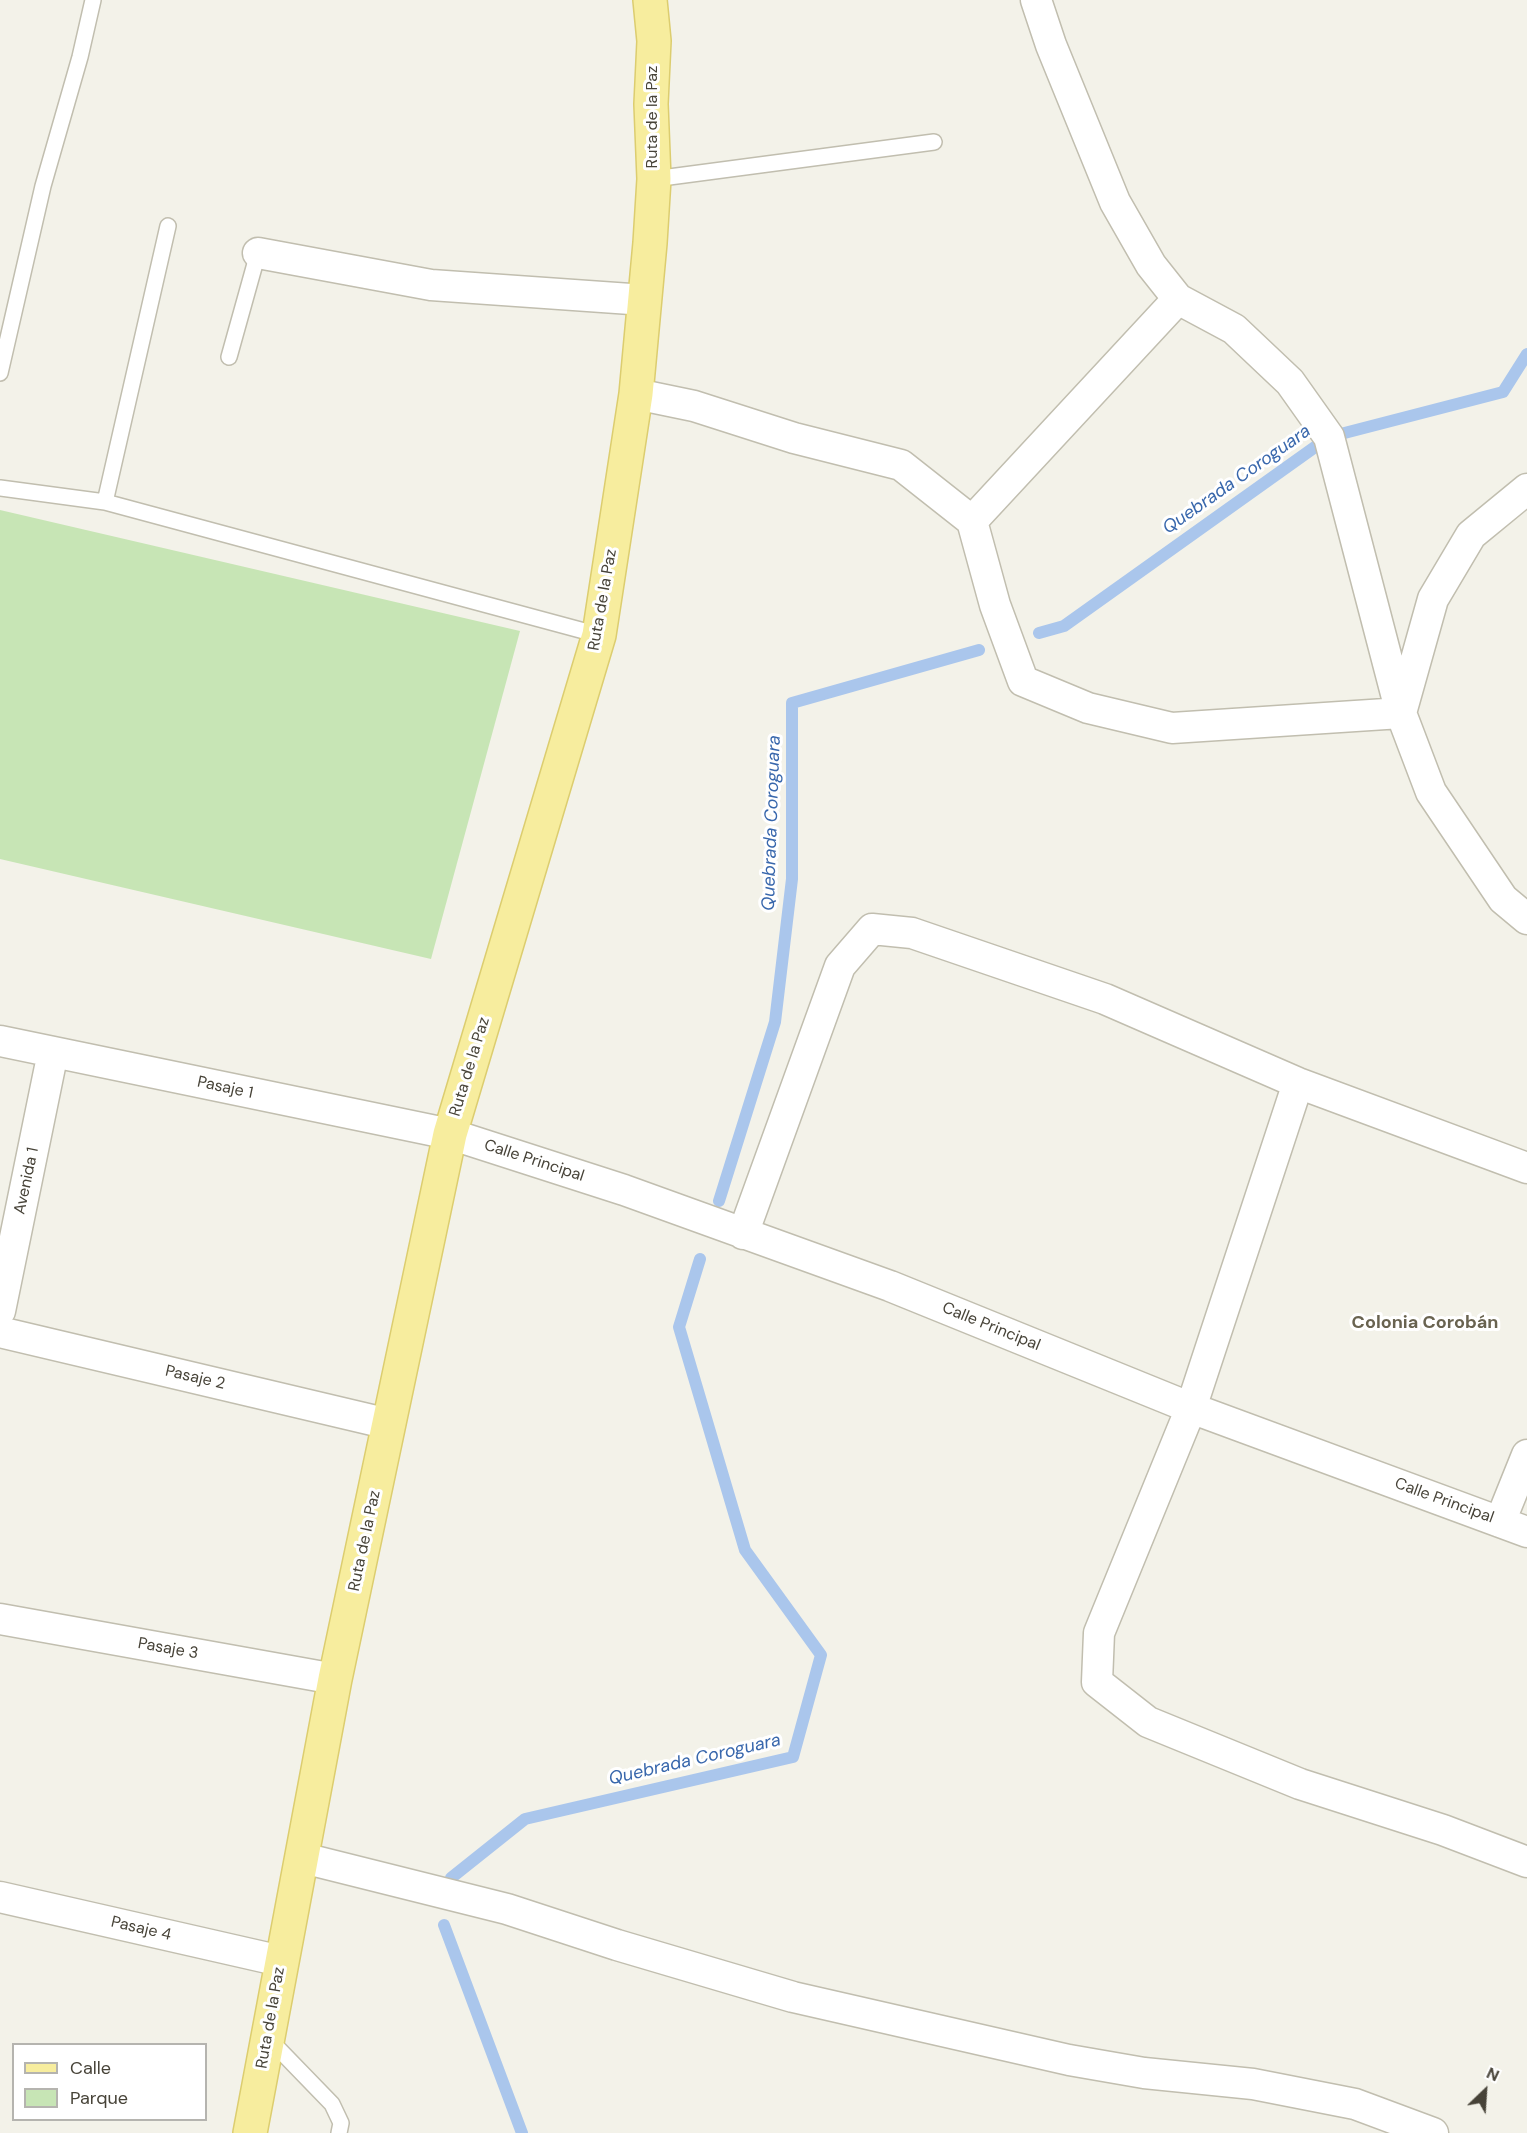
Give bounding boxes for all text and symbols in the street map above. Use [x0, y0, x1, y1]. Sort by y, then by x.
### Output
street label: Ruta de la Paz [643, 66, 663, 168]
water label: Quebrada Coroguara [1159, 421, 1315, 539]
street label: Ruta de la Paz [585, 548, 621, 652]
water label: Quebrada Coroguara [758, 735, 786, 911]
street label: Ruta de la Paz [446, 1015, 494, 1119]
street label: Pasaje 1 [195, 1073, 255, 1103]
street label: Calle Principal [482, 1136, 586, 1186]
street label: Avenida 1 [11, 1146, 43, 1216]
street label: Calle Principal [939, 1299, 1043, 1355]
district label: Colonia Corobán [1352, 1312, 1498, 1334]
street label: Pasaje 2 [163, 1362, 227, 1394]
street label: Calle Principal [1392, 1474, 1496, 1528]
street label: Ruta de la Paz [345, 1489, 385, 1593]
street label: Pasaje 3 [136, 1634, 200, 1664]
water label: Quebrada Coroguara [607, 1730, 783, 1790]
street label: Pasaje 4 [109, 1913, 173, 1945]
street label: Ruta de la Paz [253, 1966, 289, 2070]
legend [12, 2043, 207, 2121]
text: Calle [70, 2056, 111, 2080]
north arrow [1455, 2061, 1515, 2121]
text: N [1483, 2062, 1503, 2086]
text: Parque [70, 2086, 128, 2110]

